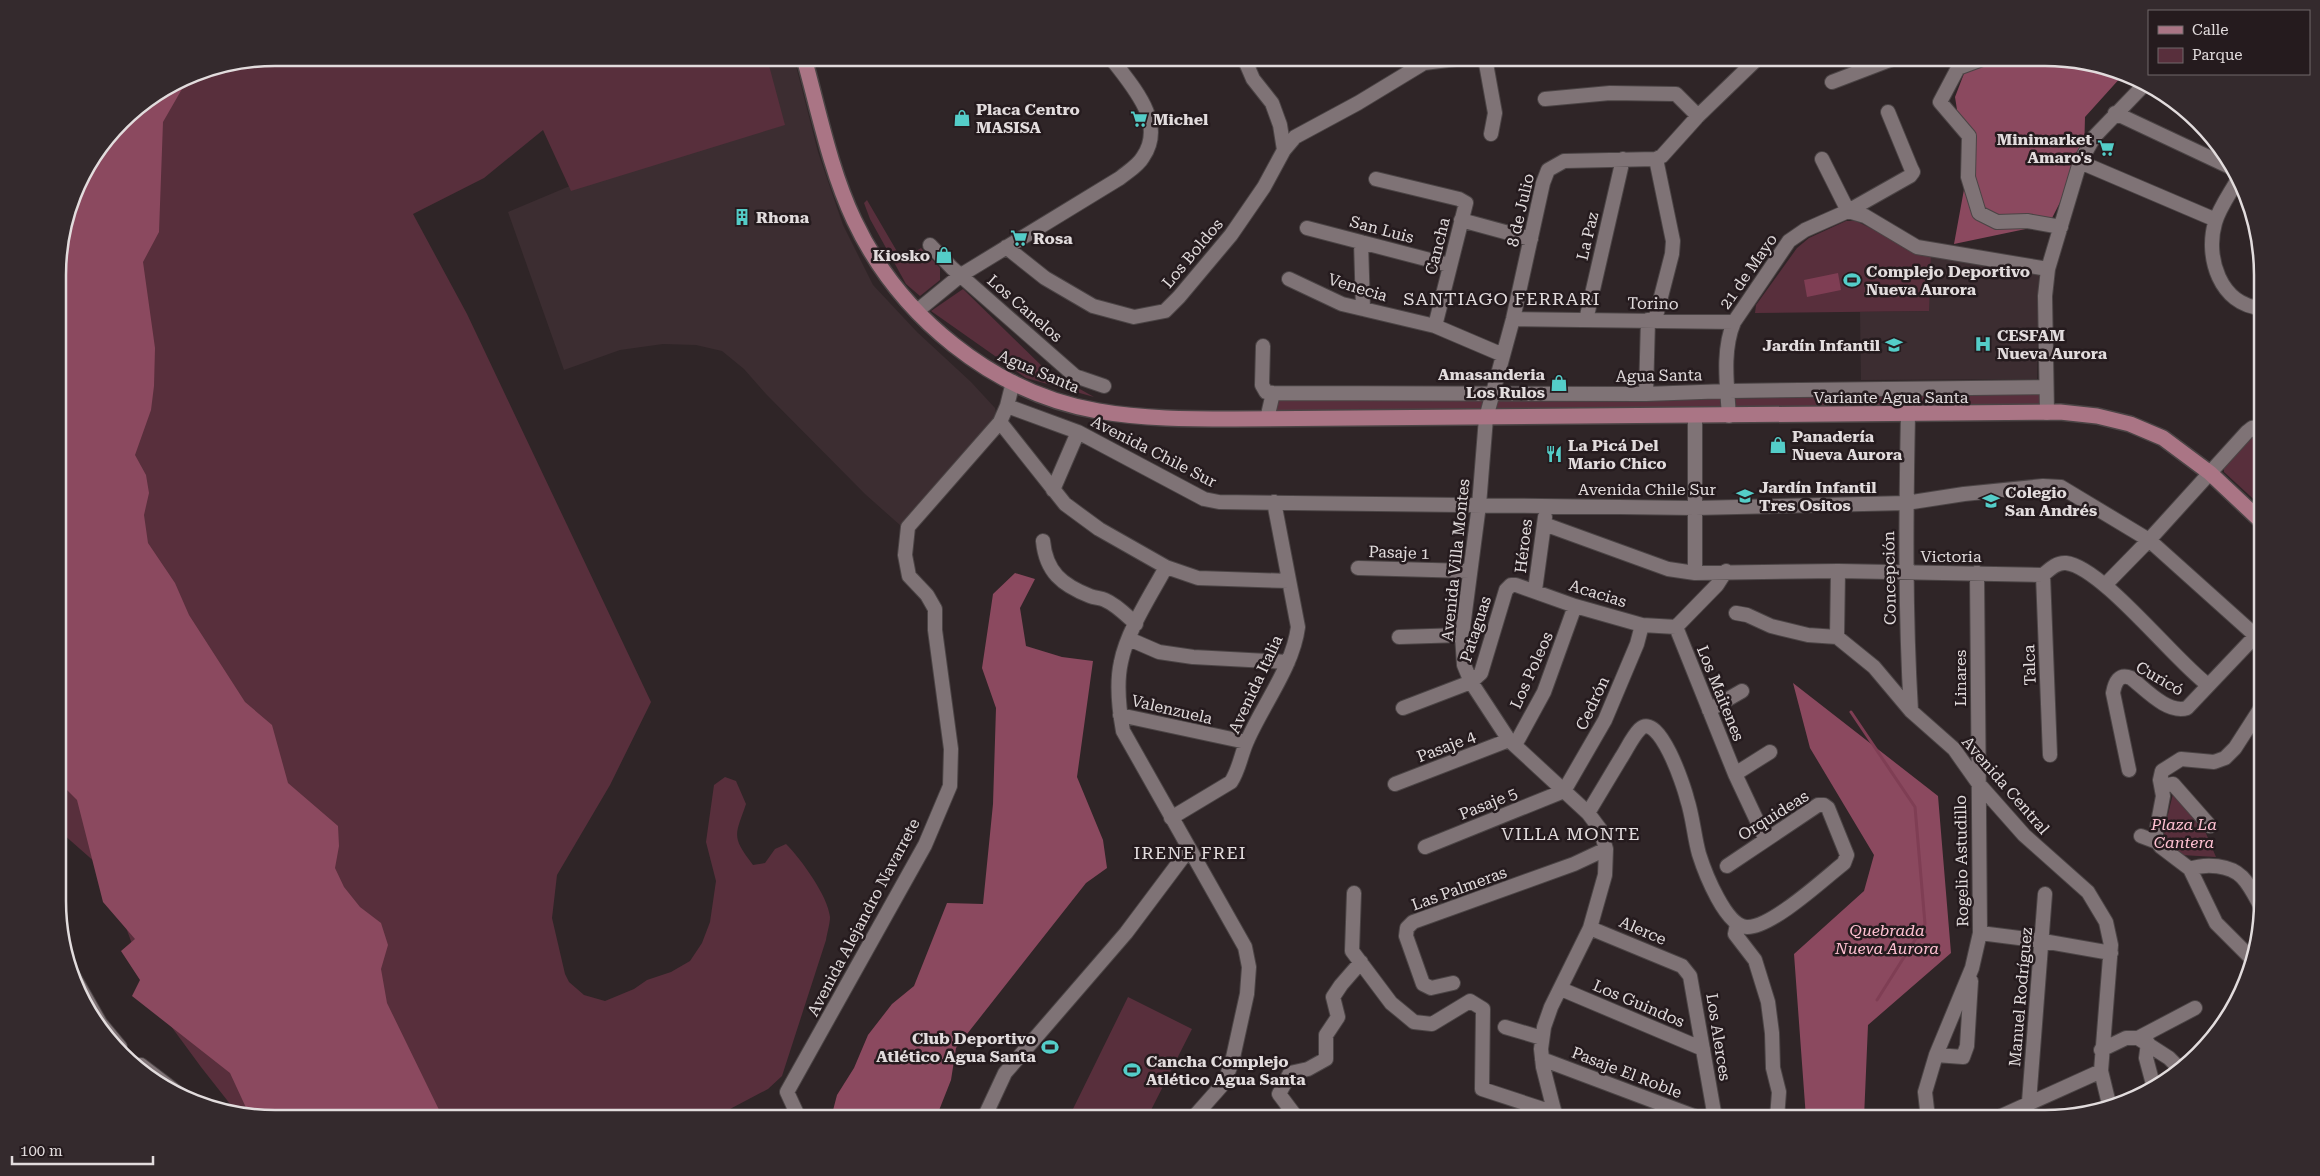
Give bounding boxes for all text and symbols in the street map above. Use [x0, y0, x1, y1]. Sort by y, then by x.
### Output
legend [2148, 10, 2310, 75]
text: Calle [2192, 21, 2228, 39]
text: Parque [2192, 46, 2243, 64]
place label: Placa Centro MASISA [976, 100, 1080, 137]
shop icon: Placa Centro MASISA [952, 108, 972, 128]
supermarket icon: Michel [1129, 109, 1149, 129]
place label: Michel [1153, 110, 1209, 129]
place label: Minimarket Amaro's [1997, 130, 2093, 167]
supermarket icon: Minimarket Amaro's [2096, 138, 2116, 158]
street label: 8 de Julio [1503, 171, 1538, 249]
building icon: Rhona [732, 207, 752, 227]
place label: Rhona [756, 208, 810, 227]
street label: La Paz [1573, 210, 1602, 262]
street label: San Luis [1348, 212, 1416, 247]
street label: Los Boldos [1158, 214, 1227, 292]
street label: Cancha [1421, 215, 1454, 277]
supermarket icon: Rosa [1009, 228, 1029, 248]
place label: Rosa [1033, 229, 1073, 248]
street label: 21 de Mayo [1716, 230, 1781, 313]
shop icon: Kiosko [934, 245, 954, 265]
place label: Kiosko [873, 246, 930, 265]
place label: Complejo Deportivo Nueva Aurora [1866, 262, 2030, 299]
street label: Venecia [1326, 269, 1390, 306]
sports icon: Complejo Deportivo Nueva Aurora [1842, 270, 1862, 290]
street label: Los Canelos [983, 271, 1066, 346]
district label: SANTIAGO FERRARI [1403, 288, 1601, 309]
street label: Torino [1627, 294, 1679, 313]
place label: CESFAM Nueva Aurora [1997, 326, 2108, 363]
hospital icon: CESFAM Nueva Aurora [1973, 334, 1993, 354]
school or university icon: Jardín Infantil [1884, 335, 1904, 355]
place label: Jardín Infantil [1763, 336, 1881, 355]
street label: Agua Santa [995, 346, 1083, 397]
place label: Amasanderia Los Rulos [1438, 365, 1546, 402]
street label: Agua Santa [1615, 365, 1703, 386]
shop icon: Amasanderia Los Rulos [1549, 373, 1569, 393]
street label: Variante Agua Santa [1814, 388, 1969, 407]
street label: Avenida Chile Sur [1088, 412, 1220, 491]
place label: Panadería Nueva Aurora [1792, 427, 1903, 464]
shop icon: Panadería Nueva Aurora [1768, 435, 1788, 455]
place label: La Picá Del Mario Chico [1568, 436, 1667, 473]
restaurant icon: La Picá Del Mario Chico [1544, 444, 1564, 464]
street label: Avenida Villa Montes [1438, 478, 1474, 642]
place label: Jardín Infantil Tres Ositos [1759, 478, 1877, 515]
street label: Avenida Chile Sur [1578, 480, 1716, 499]
place label: Colegio San Andrés [2005, 483, 2097, 520]
school or university icon: Jardín Infantil Tres Ositos [1735, 486, 1755, 506]
school or university icon: Colegio San Andrés [1981, 491, 2001, 511]
street label: Héroes [1511, 517, 1536, 574]
street label: Concepción [1879, 531, 1900, 625]
street label: Pasaje 1 [1368, 542, 1430, 563]
street label: Victoria [1920, 547, 1982, 566]
street label: Acacias [1567, 576, 1629, 611]
street label: Pataguas [1456, 593, 1495, 665]
street label: Los Poleos [1506, 628, 1557, 712]
street label: Avenida Italia [1224, 632, 1287, 736]
street label: Los Maitenes [1693, 643, 1749, 744]
street label: Talca [2019, 644, 2040, 686]
street label: Linares [1951, 649, 1970, 706]
street label: Curicó [2132, 657, 2187, 700]
street label: Cedrón [1572, 673, 1613, 733]
street label: Valenzuela [1130, 691, 1215, 728]
street label: Pasaje 4 [1414, 727, 1478, 766]
street label: Avenida Central [1958, 732, 2053, 838]
street label: Pasaje 5 [1456, 783, 1520, 824]
street label: Orquideas [1734, 786, 1812, 845]
street label: Rogelio Astudillo [1951, 795, 1972, 927]
street label: Avenida Alejandro Navarrete [803, 815, 924, 1019]
park label: Plaza La Cantera [2150, 815, 2217, 852]
district label: VILLA MONTE [1501, 823, 1641, 844]
district label: IRENE FREI [1134, 842, 1246, 863]
street label: Las Palmeras [1409, 862, 1510, 914]
street label: Alerce [1616, 912, 1669, 949]
park label: Quebrada Nueva Aurora [1834, 921, 1939, 958]
street label: Manuel Rodríguez [2005, 926, 2036, 1067]
street label: Los Guindos [1590, 976, 1688, 1031]
street label: Los Alerces [1702, 992, 1735, 1083]
place label: Club Deportivo Atlético Agua Santa [876, 1029, 1037, 1066]
sports icon: Club Deportivo Atlético Agua Santa [1040, 1037, 1060, 1057]
street label: Pasaje El Roble [1569, 1043, 1685, 1102]
place label: Cancha Complejo Atlético Agua Santa [1146, 1052, 1306, 1089]
sports icon: Cancha Complejo Atlético Agua Santa [1122, 1060, 1142, 1080]
scale bar [12, 1134, 154, 1166]
text: 100 m [20, 1142, 63, 1160]

